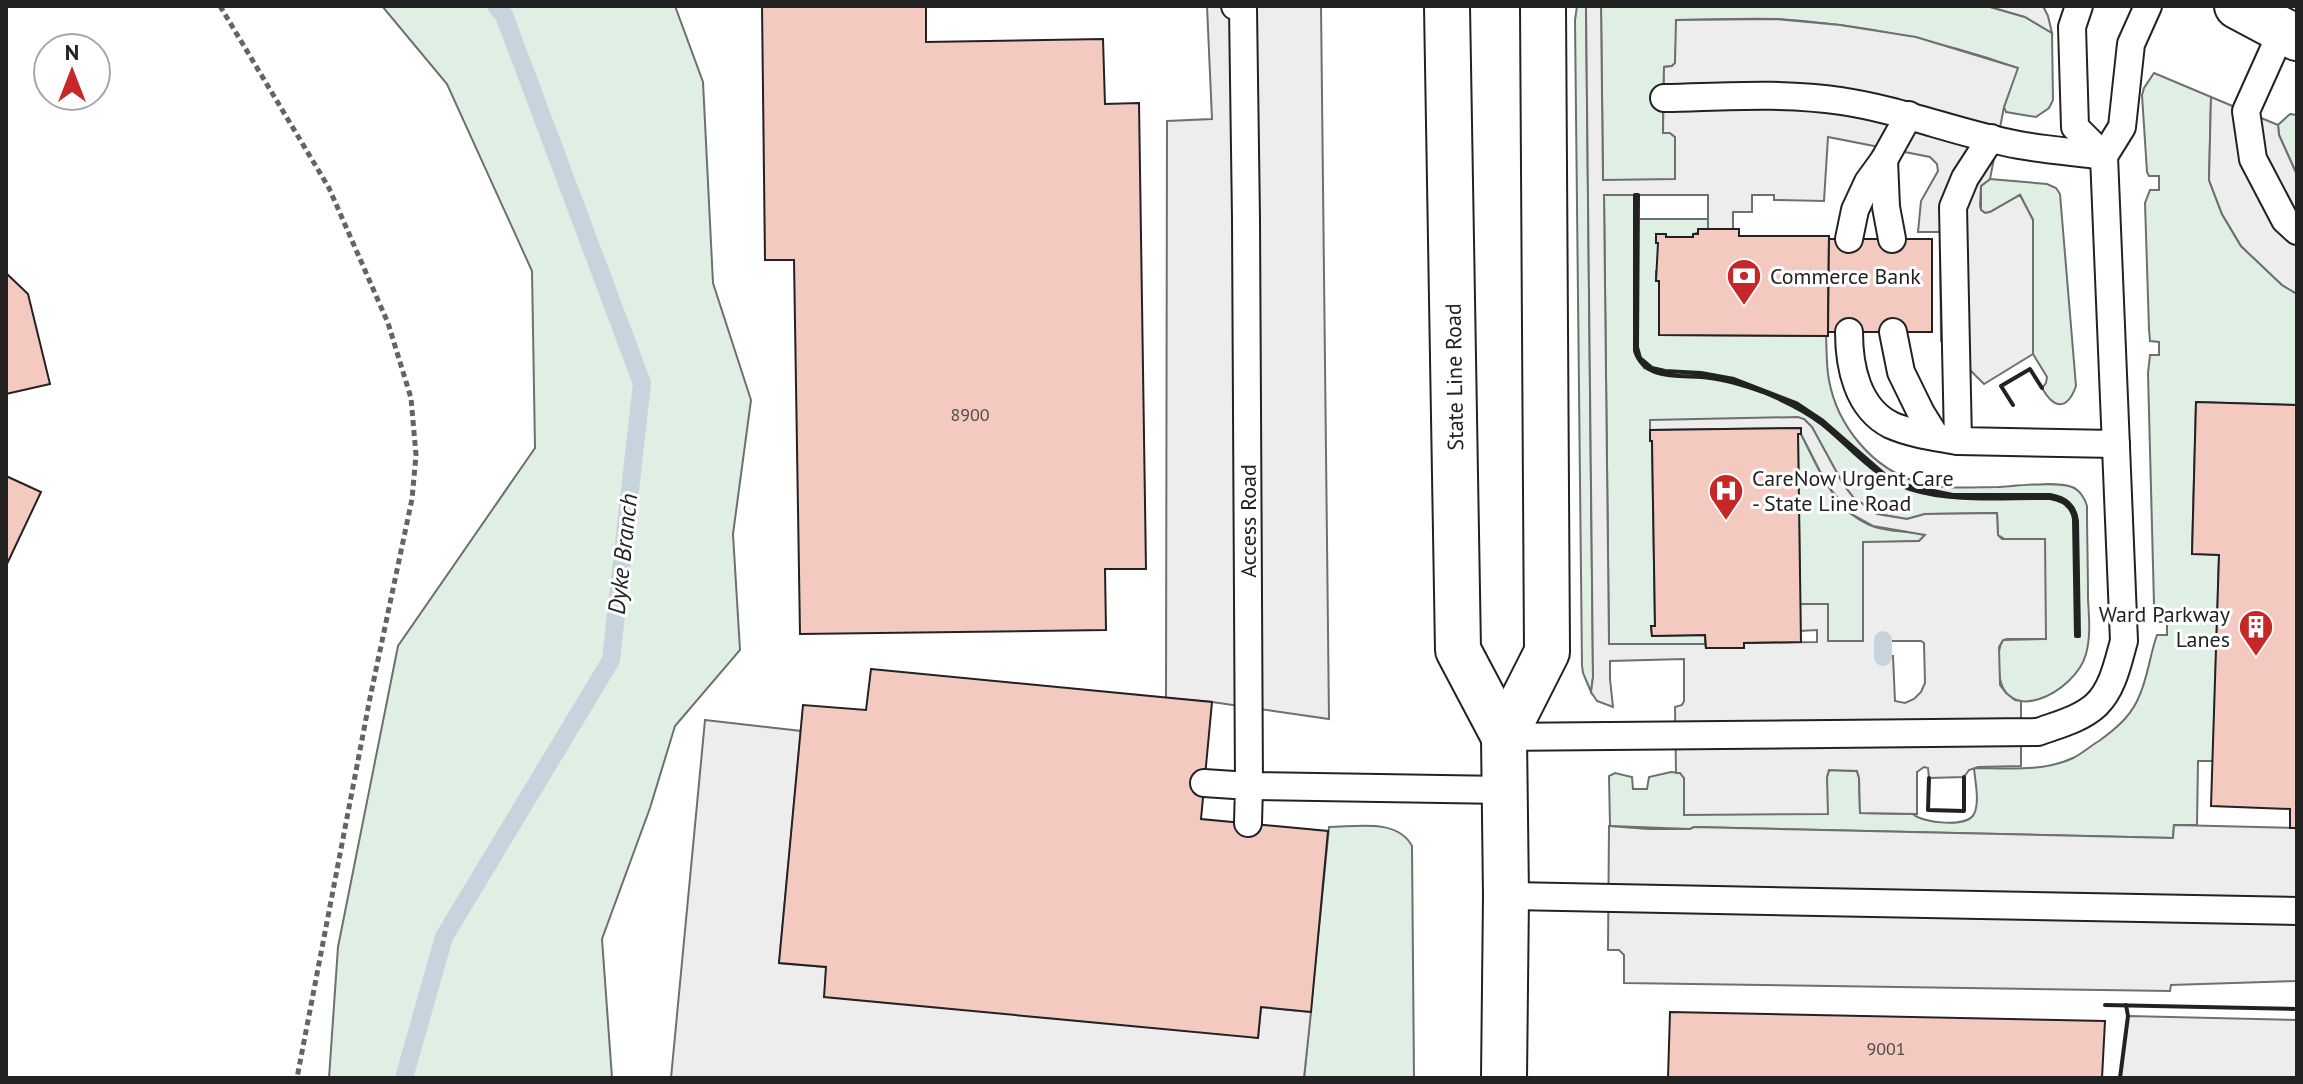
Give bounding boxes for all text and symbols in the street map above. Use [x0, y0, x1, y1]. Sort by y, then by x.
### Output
north arrow [32, 32, 112, 112]
text: N [65, 38, 79, 66]
bank icon: Commerce Bank [1725, 257, 1763, 307]
place label: Commerce Bank [1770, 262, 1921, 290]
street label: State Line Road [1439, 303, 1469, 451]
house number: 8900 [950, 403, 990, 426]
street label: Access Road [1234, 464, 1262, 578]
place label: CareNow Urgent Care - State Line Road [1752, 464, 1954, 517]
hospital icon: CareNow Urgent Care - State Line Road [1707, 472, 1745, 522]
water label: Dyke Branch [601, 492, 644, 616]
place label: Ward Parkway Lanes [2099, 600, 2231, 653]
building icon: Ward Parkway Lanes [2237, 608, 2275, 658]
house number: 9001 [1866, 1037, 1906, 1060]

